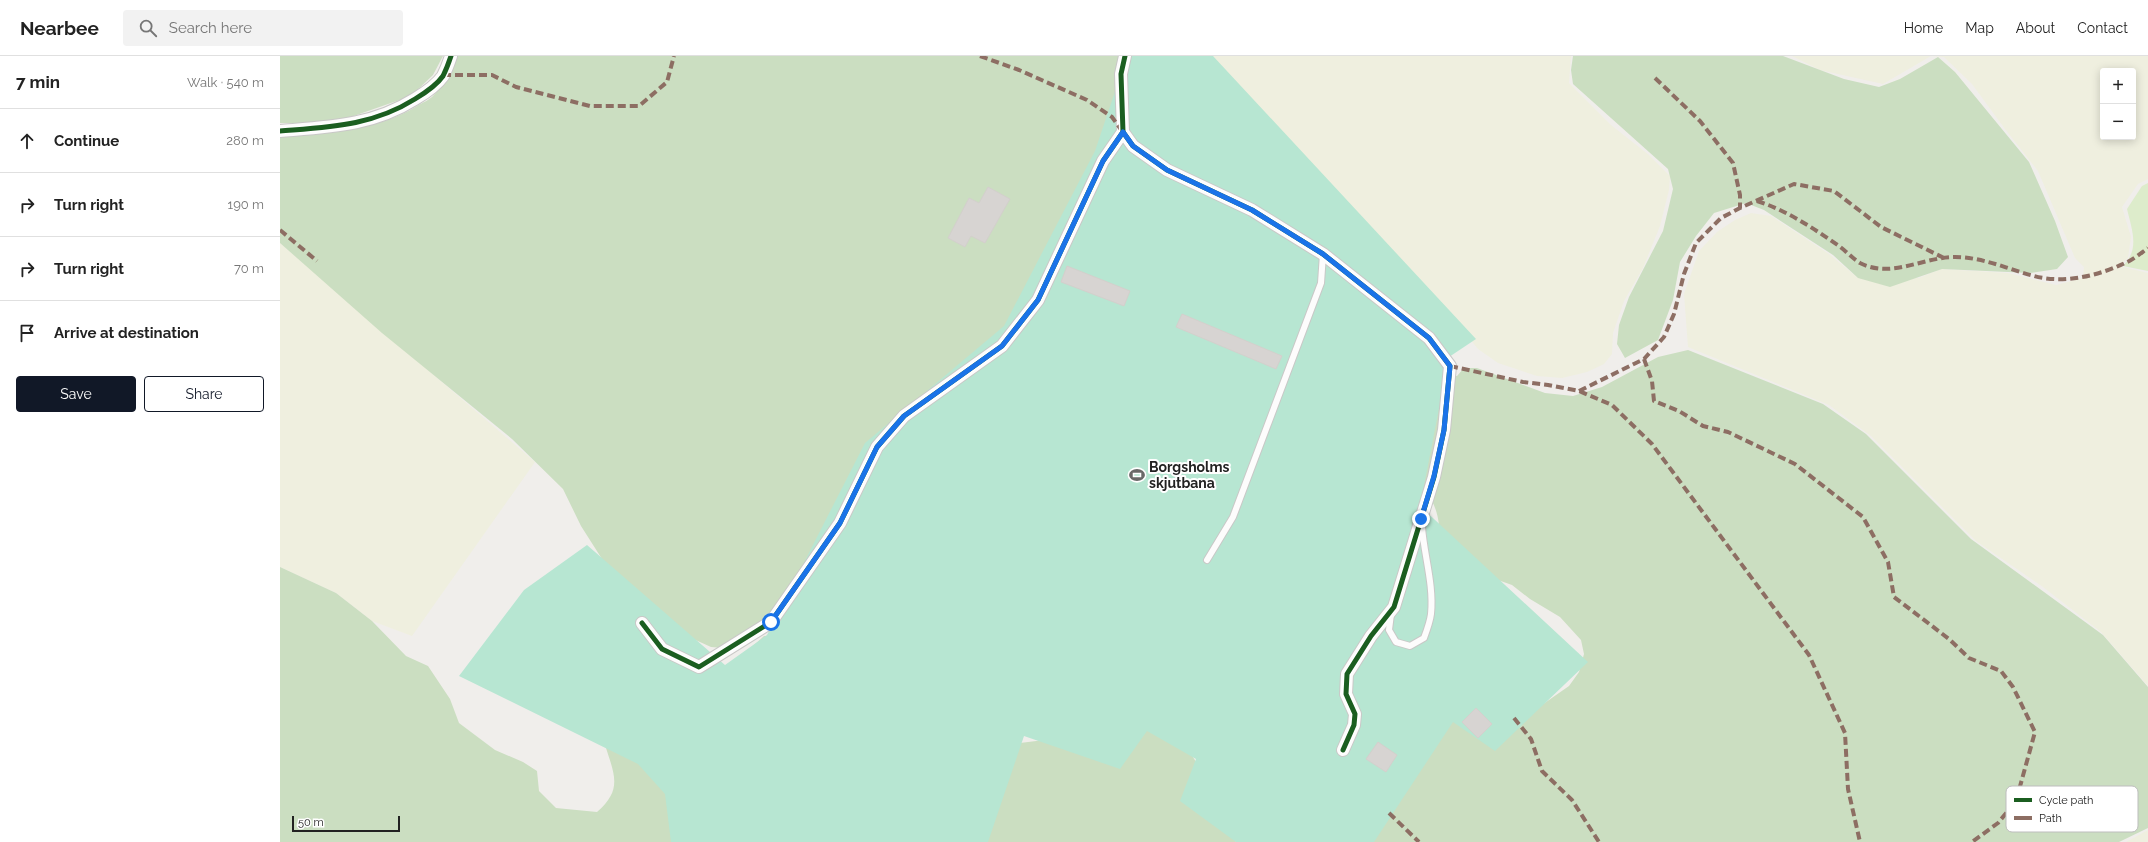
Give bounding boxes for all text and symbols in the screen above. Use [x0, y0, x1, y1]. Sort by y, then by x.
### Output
search box [123, 10, 403, 46]
text: Nearbee [20, 17, 99, 39]
icon: search [137, 17, 159, 39]
text: Search here [169, 19, 252, 37]
text: Home [1904, 20, 1943, 36]
text: Map [1965, 20, 1994, 36]
text: About [2016, 20, 2055, 36]
text: Contact [2077, 20, 2128, 36]
map controls [2100, 68, 2136, 140]
button: + [2100, 68, 2136, 104]
text: 7 min [16, 72, 60, 92]
text: Walk · 540 m [187, 75, 264, 90]
button: − [2100, 104, 2136, 140]
icon: ahead [16, 130, 38, 152]
text: Continue [54, 132, 119, 150]
text: 280 m [226, 133, 264, 148]
icon: right [16, 194, 38, 216]
text: Turn right [54, 196, 124, 214]
text: 190 m [228, 197, 264, 212]
icon: right [16, 258, 38, 280]
text: Turn right [54, 260, 124, 278]
text: 70 m [234, 261, 264, 276]
icon: arrive [16, 322, 38, 344]
text: Arrive at destination [54, 324, 199, 342]
button: Save [16, 376, 136, 412]
button: Share [144, 376, 264, 412]
place label: Borgsholms skjutbana [1149, 459, 1230, 491]
sports icon: Borgsholms skjutbana [1128, 466, 1146, 484]
route end [1412, 510, 1430, 528]
route start [762, 613, 780, 631]
legend [2006, 786, 2138, 832]
text: Cycle path [2039, 794, 2093, 807]
text: Path [2039, 812, 2062, 825]
scale bar [292, 814, 400, 833]
text: 50 m [298, 816, 324, 829]

